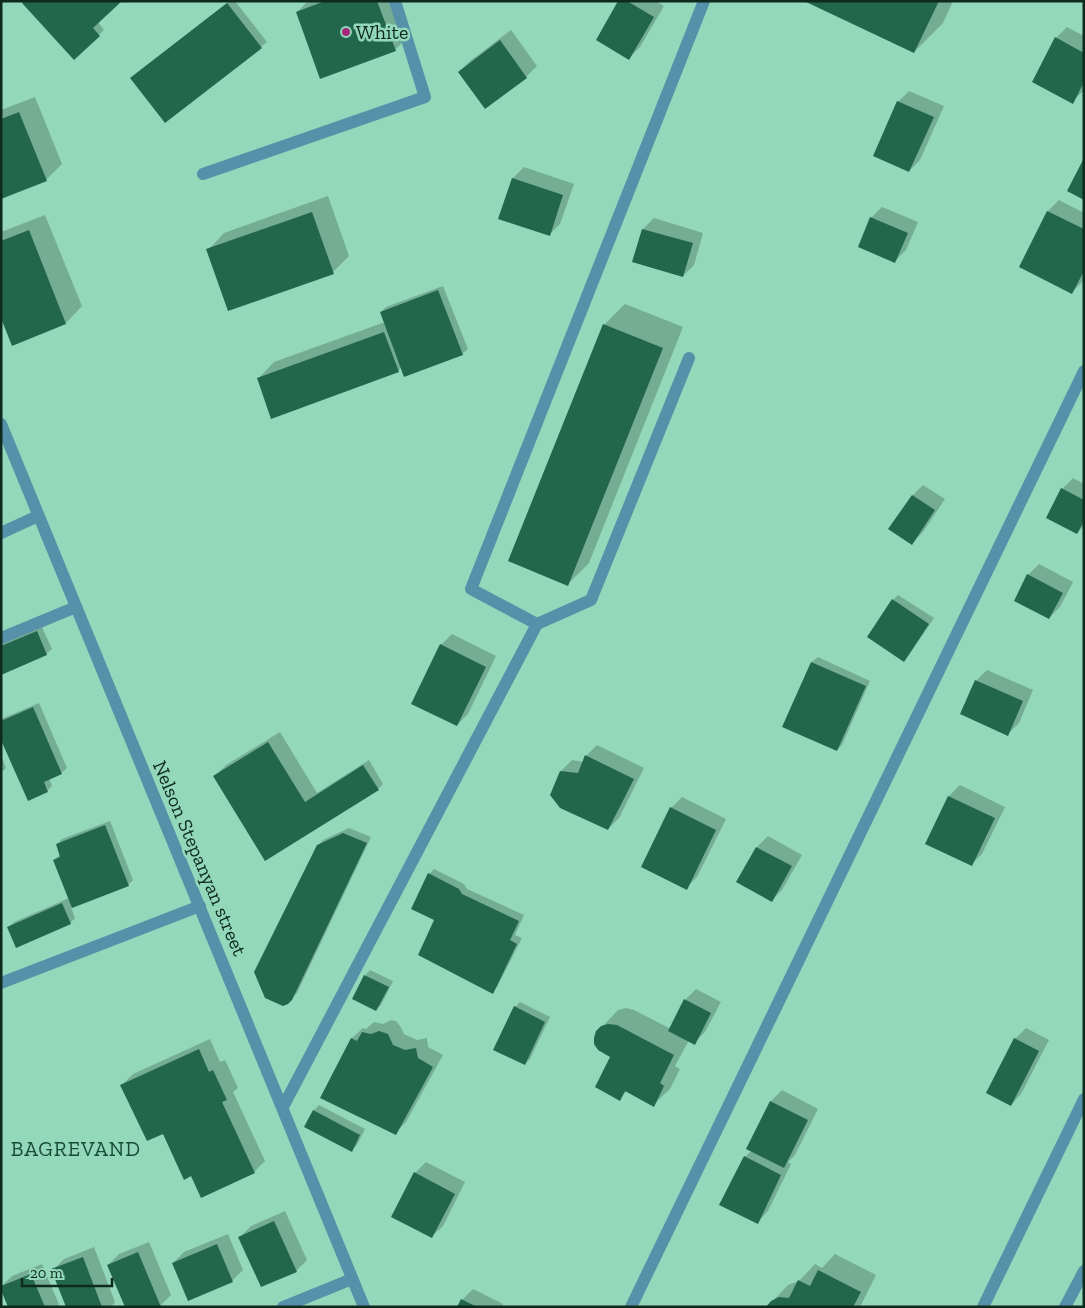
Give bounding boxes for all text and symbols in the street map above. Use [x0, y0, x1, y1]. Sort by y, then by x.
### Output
place label: White [356, 20, 408, 44]
marker: White [340, 26, 352, 38]
street label: Nelson Stepanyan street [148, 757, 252, 960]
district label: BAGREVAND [11, 1136, 141, 1161]
scale bar [22, 1256, 112, 1288]
text: 20 m [30, 1264, 63, 1282]

